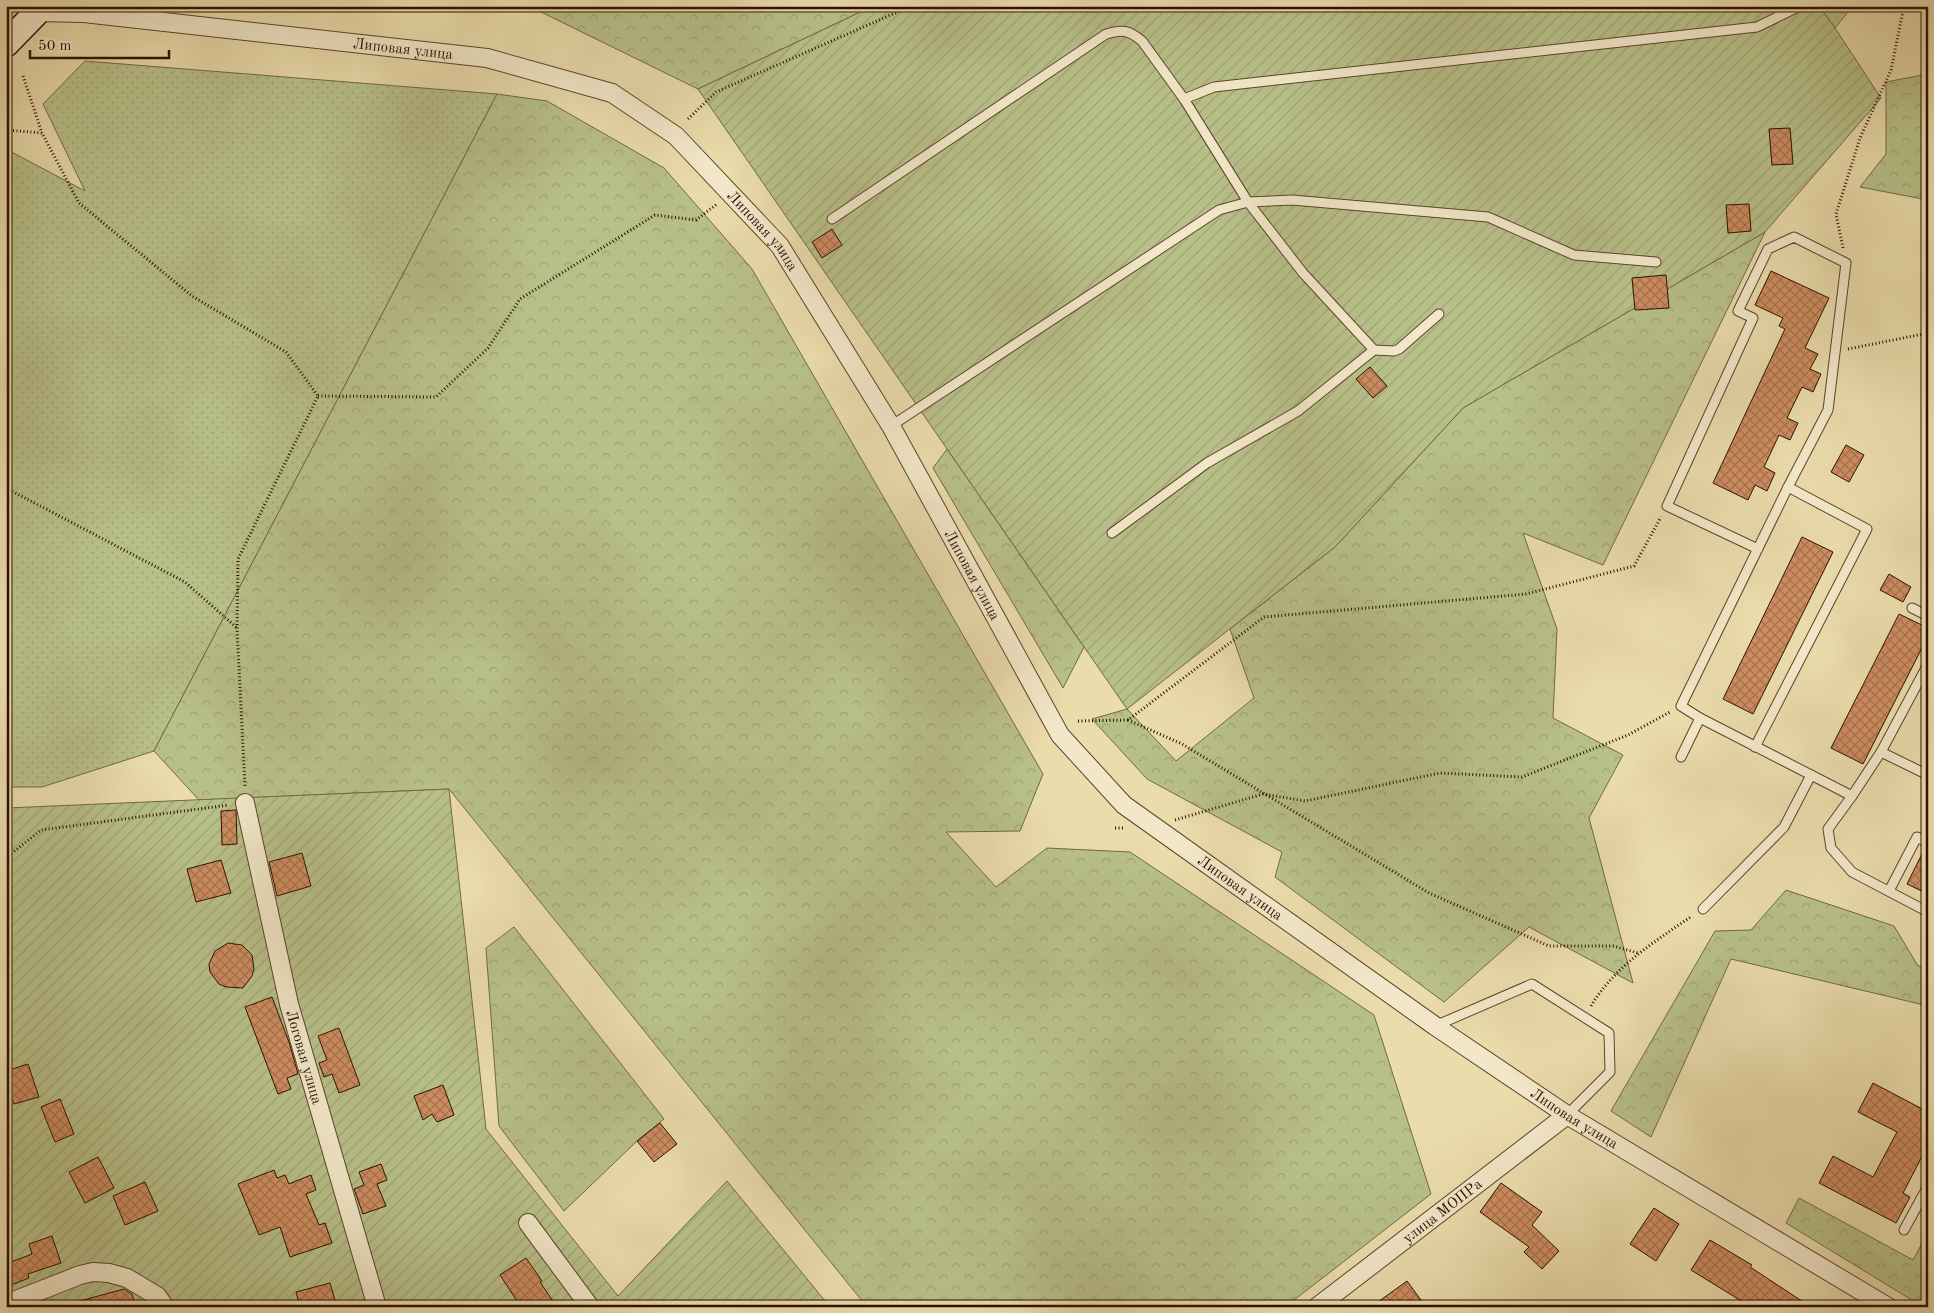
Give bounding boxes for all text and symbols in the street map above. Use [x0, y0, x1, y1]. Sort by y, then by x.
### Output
scale bar [30, 28, 169, 60]
street label: Липовая улица [352, 37, 454, 63]
text: 50 m [38, 39, 72, 54]
street label: Липовая улица [723, 189, 800, 275]
street label: Липовая улица [940, 528, 1002, 624]
street label: Липовая улица [1194, 854, 1285, 924]
street label: Логовая улица [282, 1009, 324, 1107]
street label: Липовая улица [1527, 1086, 1621, 1153]
street label: улица МОПРа [1401, 1177, 1486, 1247]

